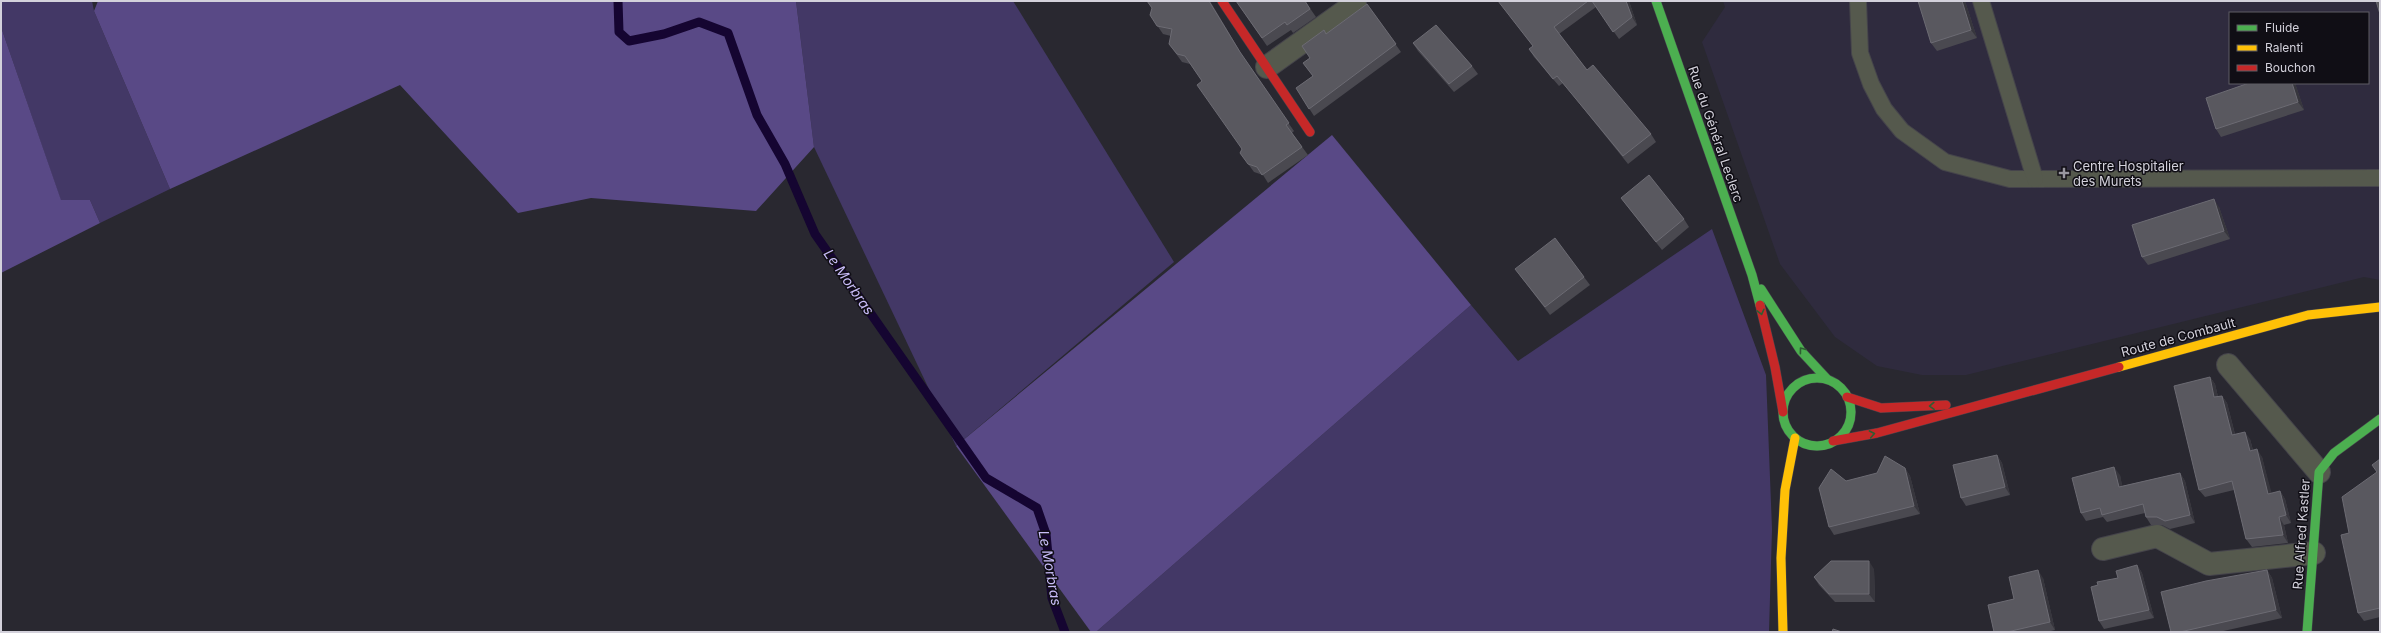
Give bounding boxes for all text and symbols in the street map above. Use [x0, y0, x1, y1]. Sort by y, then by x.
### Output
legend [2229, 12, 2369, 84]
text: Fluide [2265, 20, 2299, 35]
text: Ralenti [2265, 40, 2303, 55]
text: Bouchon [2265, 60, 2315, 75]
street label: Rue du Général Leclerc [1685, 64, 1747, 204]
place label: Centre Hospitalier des Murets [2073, 158, 2184, 189]
marker: Centre Hospitalier des Murets [2058, 167, 2070, 179]
water label: Le Morbras [821, 246, 878, 318]
one-way arrow [1756, 309, 1765, 316]
street label: Route de Combault [2119, 314, 2237, 360]
one-way arrow [1799, 348, 1806, 355]
one-way arrow [1929, 401, 1935, 410]
one-way arrow [1869, 430, 1875, 439]
street label: Rue Alfred Kastler [2289, 478, 2313, 590]
water label: Le Morbras [1036, 529, 1065, 607]

